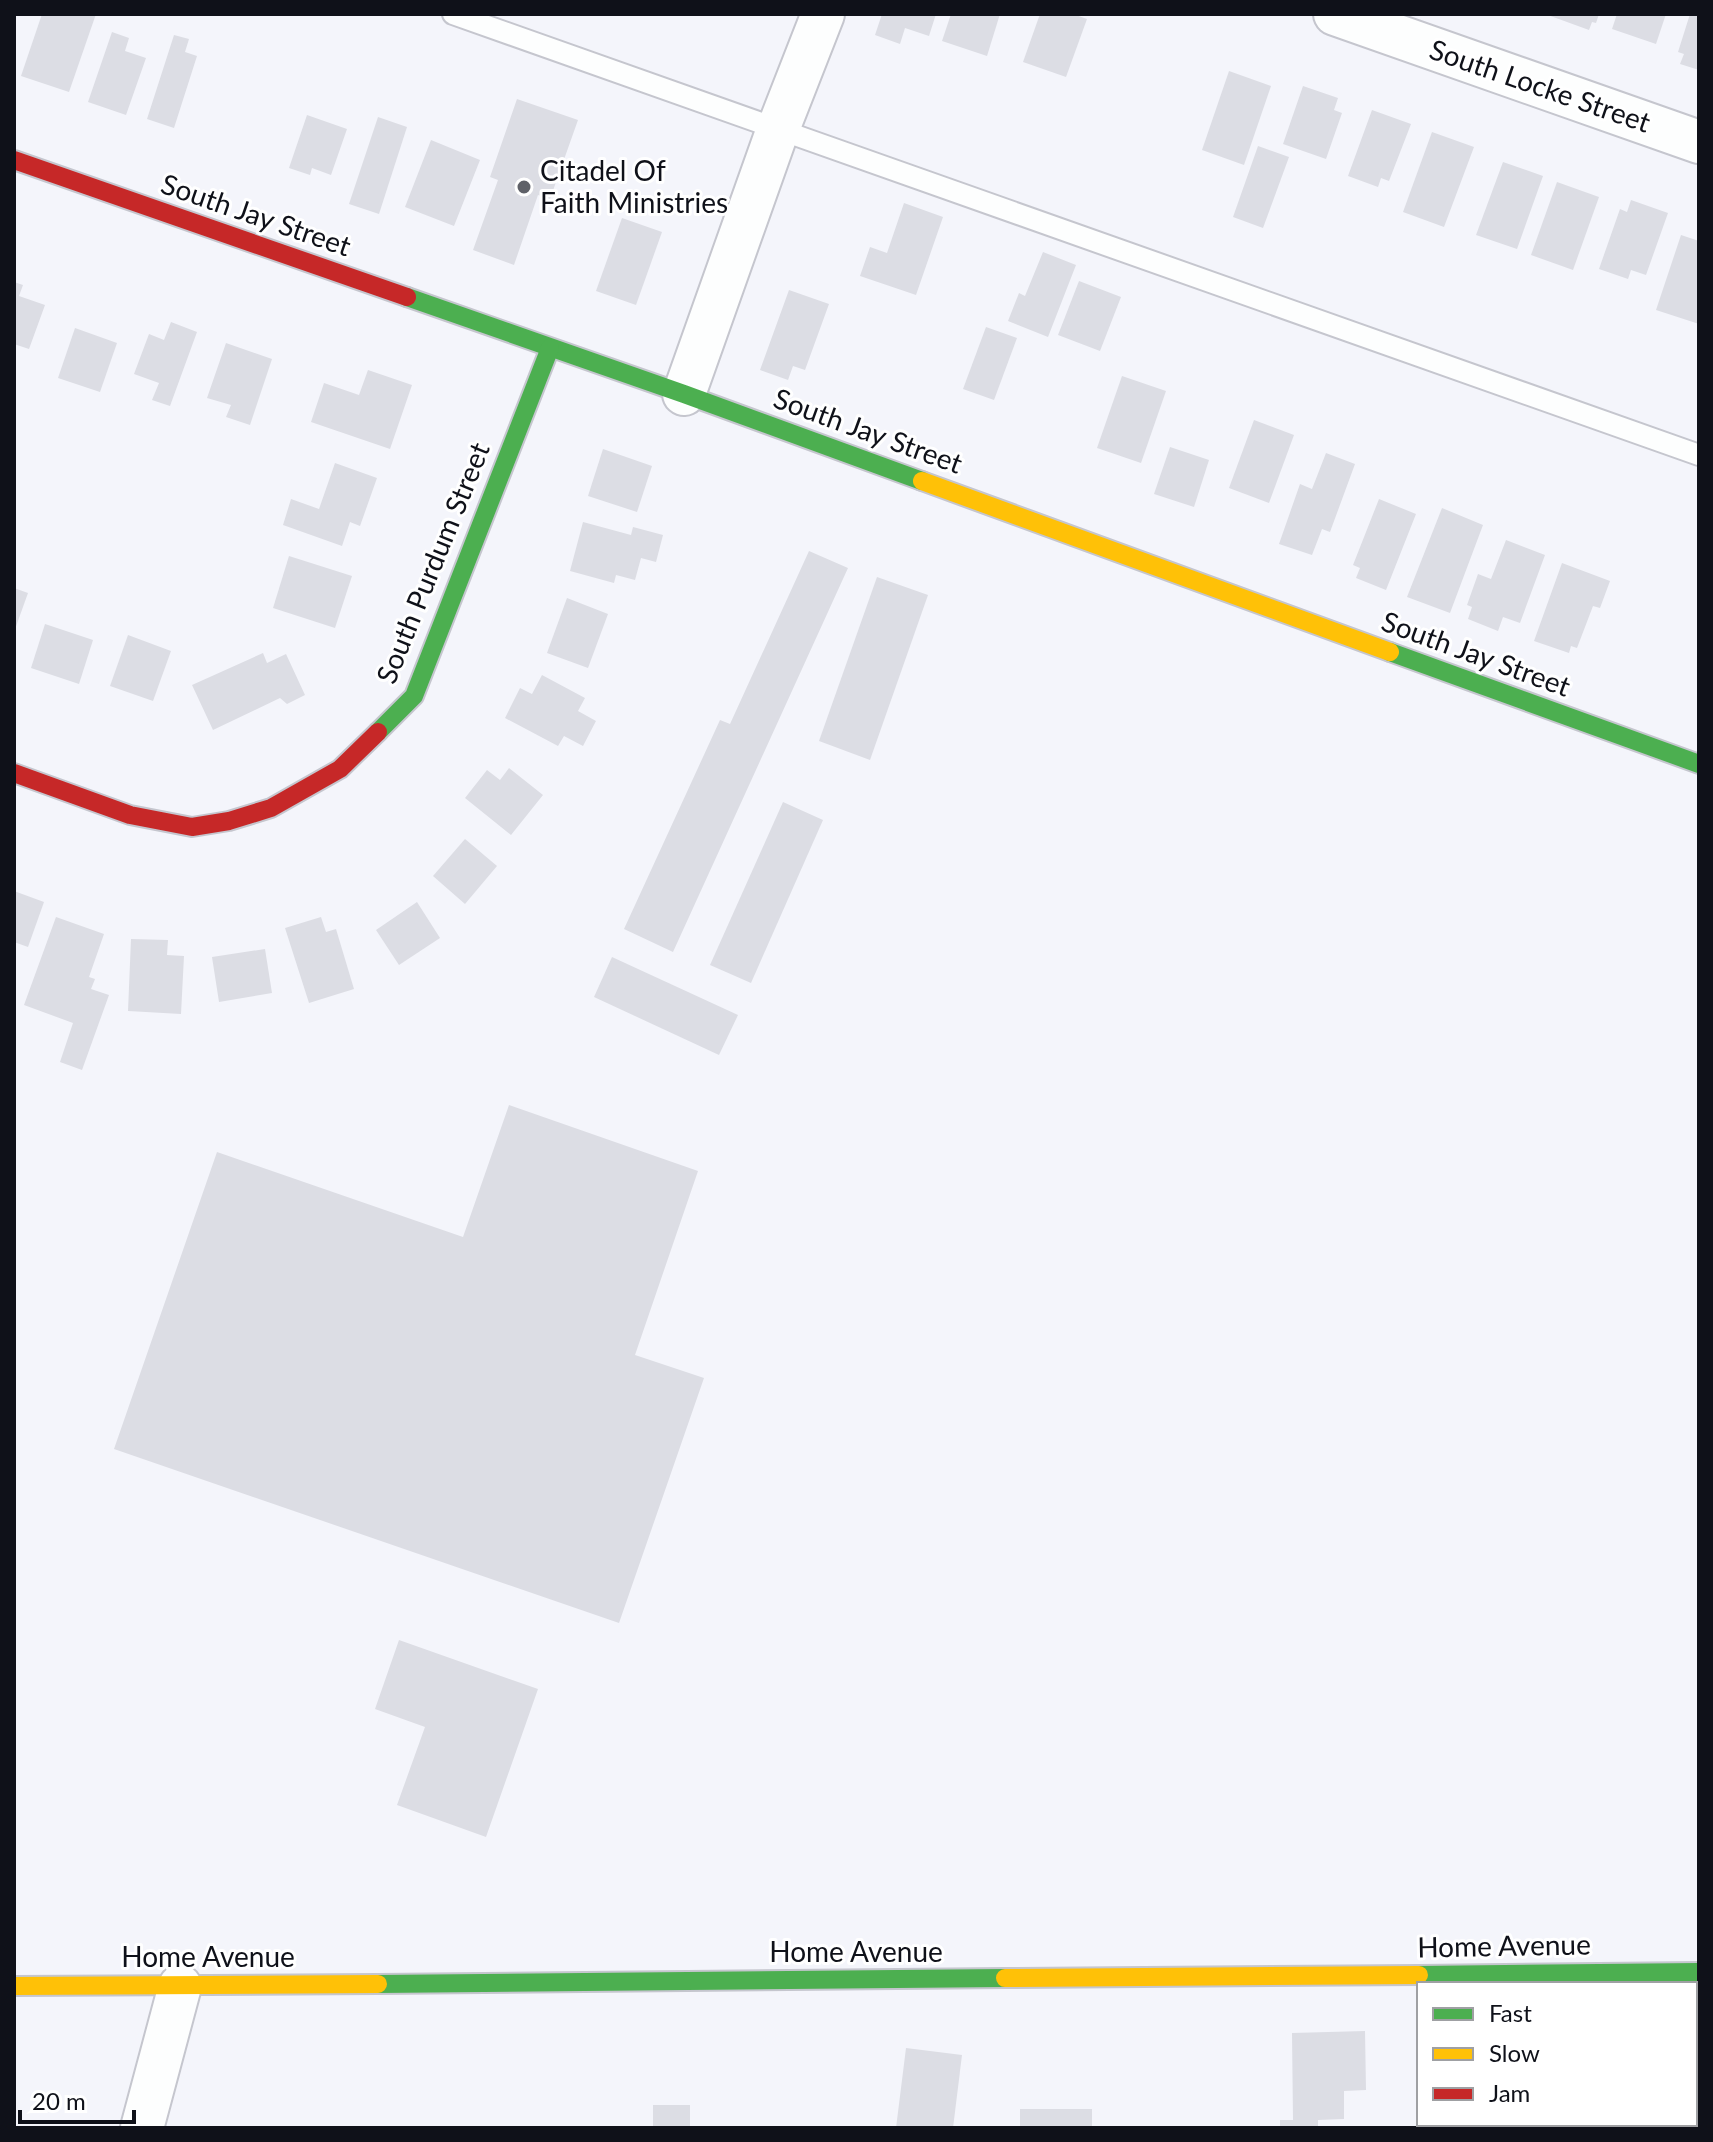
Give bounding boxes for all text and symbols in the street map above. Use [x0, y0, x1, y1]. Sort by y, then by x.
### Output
street label: South Locke Street [1426, 31, 1655, 139]
place label: Citadel Of Faith Ministries [540, 153, 728, 219]
street label: South Jay Street [157, 166, 356, 262]
marker: Citadel Of Faith Ministries [515, 178, 533, 196]
street label: South Jay Street [769, 380, 967, 480]
street label: South Purdum Street [368, 437, 496, 688]
street label: South Jay Street [1377, 603, 1575, 703]
street label: Home Avenue [1417, 1926, 1591, 1964]
street label: Home Avenue [769, 1934, 943, 1968]
street label: Home Avenue [121, 1939, 295, 1973]
legend [1417, 1982, 1697, 2126]
text: Fast [1489, 1998, 1532, 2027]
text: Slow [1489, 2038, 1540, 2067]
scale bar [20, 2074, 134, 2124]
text: Jam [1489, 2078, 1530, 2107]
text: 20 m [32, 2086, 86, 2115]

